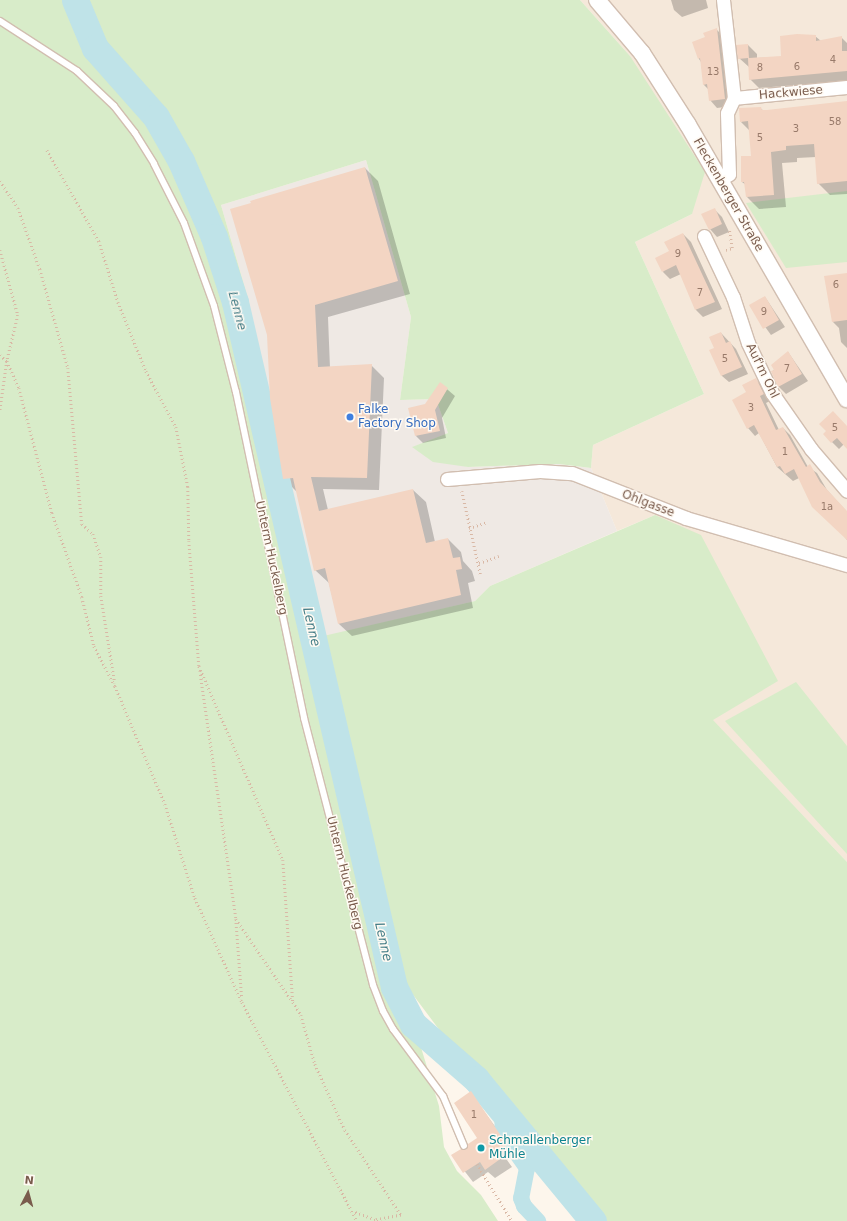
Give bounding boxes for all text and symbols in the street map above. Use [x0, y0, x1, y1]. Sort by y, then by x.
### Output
house number: 4 [830, 54, 836, 66]
house number: 6 [794, 61, 800, 73]
house number: 8 [757, 62, 763, 74]
house number: 13 [707, 66, 719, 78]
street label: Hackwiese [758, 83, 824, 103]
house number: 58 [829, 116, 841, 128]
house number: 3 [793, 123, 799, 135]
house number: 5 [757, 132, 763, 144]
street label: Fleckenberger Straße [690, 136, 766, 254]
house number: 9 [675, 248, 681, 260]
house number: 6 [833, 279, 839, 291]
house number: 7 [697, 287, 703, 299]
water label: Lenne [224, 290, 250, 332]
house number: 9 [761, 306, 767, 318]
street label: Auf'm Ohl [743, 341, 781, 401]
house number: 5 [722, 353, 728, 365]
house number: 7 [784, 363, 790, 375]
house number: 3 [748, 402, 754, 414]
place label: Falke Factory Shop [358, 403, 436, 431]
marker: Falke Factory Shop [345, 412, 355, 422]
house number: 5 [832, 422, 838, 434]
house number: 1 [782, 446, 788, 458]
street label: Ohlgasse [620, 487, 676, 521]
street label: Unterm Huckelberg [252, 500, 290, 616]
house number: 1a [821, 501, 833, 513]
water label: Lenne [299, 606, 323, 648]
street label: Unterm Huckelberg [323, 815, 365, 931]
water label: Lenne [371, 921, 395, 963]
house number: 1 [471, 1109, 477, 1121]
place label: Schmallenberger Mühle [489, 1134, 591, 1162]
marker: Schmallenberger Mühle [476, 1143, 486, 1153]
north arrow [8, 1173, 48, 1213]
text: N [24, 1174, 35, 1188]

